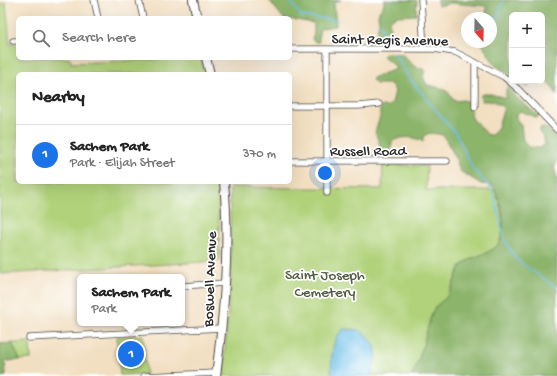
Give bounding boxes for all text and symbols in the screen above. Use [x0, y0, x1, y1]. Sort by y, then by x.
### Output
north arrow [461, 12, 497, 48]
map controls [509, 12, 545, 84]
button: + [509, 12, 545, 48]
search box [16, 16, 292, 60]
icon: search [30, 27, 52, 49]
text: Search here [62, 29, 136, 47]
street label: Saint Regis Avenue [331, 31, 449, 51]
button: − [509, 48, 545, 84]
text: Nearby [32, 88, 85, 108]
text: Sachem Park [70, 138, 149, 156]
street label: Russell Road [330, 143, 408, 161]
text: 1 [42, 147, 48, 162]
text: 370 m [243, 147, 276, 162]
text: Park · Elijah Street [70, 156, 175, 171]
your location [315, 163, 335, 183]
street label: Boswell Avenue [200, 231, 222, 328]
park label: Saint Joseph Cemetery [285, 267, 365, 302]
popup [77, 274, 185, 326]
text: Sachem Park [92, 284, 170, 302]
text: Park [92, 302, 116, 317]
pin: 1 [118, 339, 144, 369]

